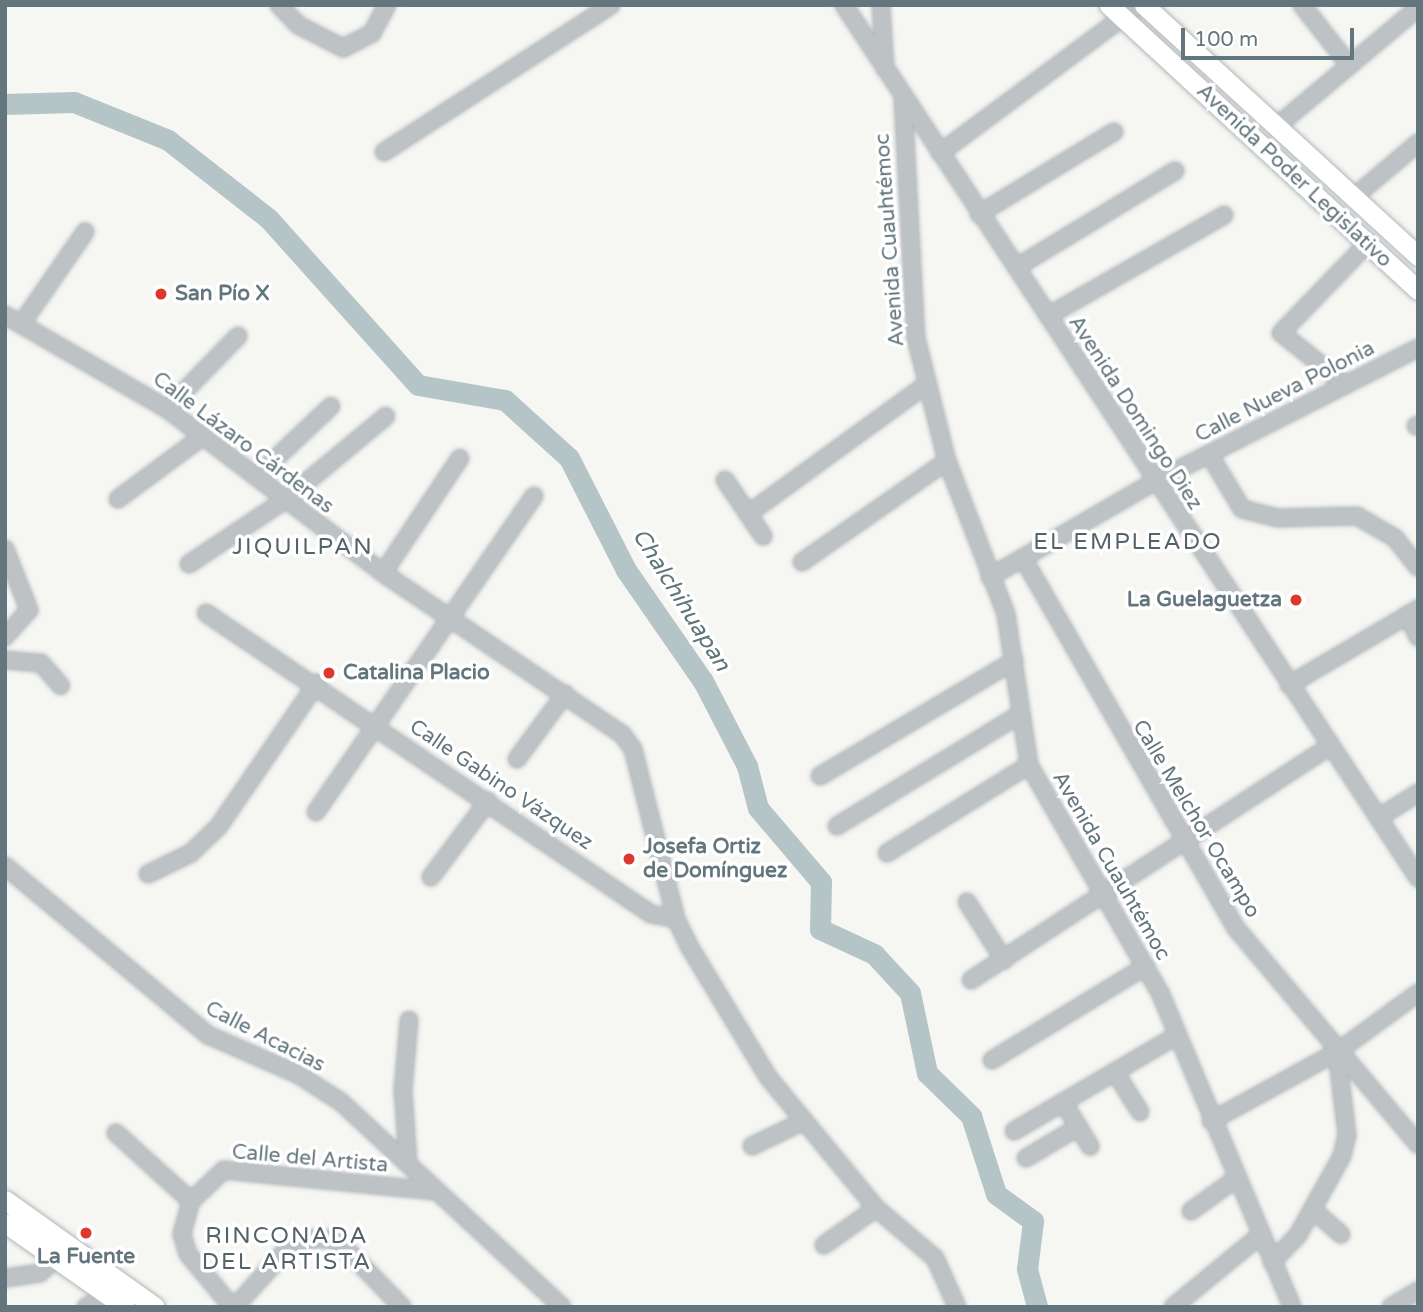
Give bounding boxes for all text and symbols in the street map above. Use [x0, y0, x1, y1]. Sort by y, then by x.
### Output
scale bar [1185, 14, 1358, 58]
text: 100 m [1194, 27, 1258, 52]
street label: Avenida Poder Legislativo [1191, 79, 1397, 273]
street label: Avenida Cuauhtémoc [870, 133, 910, 347]
place label: San Pío X [175, 281, 269, 307]
marker: San Pío X [153, 286, 169, 302]
street label: Avenida Domingo Diez [1063, 311, 1207, 515]
street label: Calle Nueva Polonia [1191, 336, 1379, 448]
street label: Calle Lázaro Cárdenas [147, 367, 339, 519]
water label: Chalchihuapan [626, 524, 736, 676]
district label: EL EMPLEADO [1035, 528, 1221, 556]
district label: JIQUILPAN [233, 533, 373, 561]
place label: La Guelaguetza [1127, 587, 1282, 613]
marker: La Guelaguetza [1288, 592, 1304, 608]
place label: Catalina Placio [343, 660, 490, 686]
marker: Catalina Placio [321, 665, 337, 681]
street label: Calle Gabino Vázquez [405, 714, 597, 856]
street label: Calle Melchor Ocampo [1127, 715, 1265, 923]
street label: Avenida Cuauhtémoc [1047, 767, 1175, 965]
place label: Josefa Ortiz de Domínguez [643, 834, 787, 884]
marker: Josefa Ortiz de Domínguez [621, 851, 637, 867]
street label: Calle Acacias [201, 996, 329, 1078]
street label: Calle del Artista [231, 1140, 389, 1178]
district label: RINCONADA DEL ARTISTA [203, 1222, 371, 1276]
marker: La Fuente [78, 1225, 94, 1241]
place label: La Fuente [37, 1244, 135, 1270]

